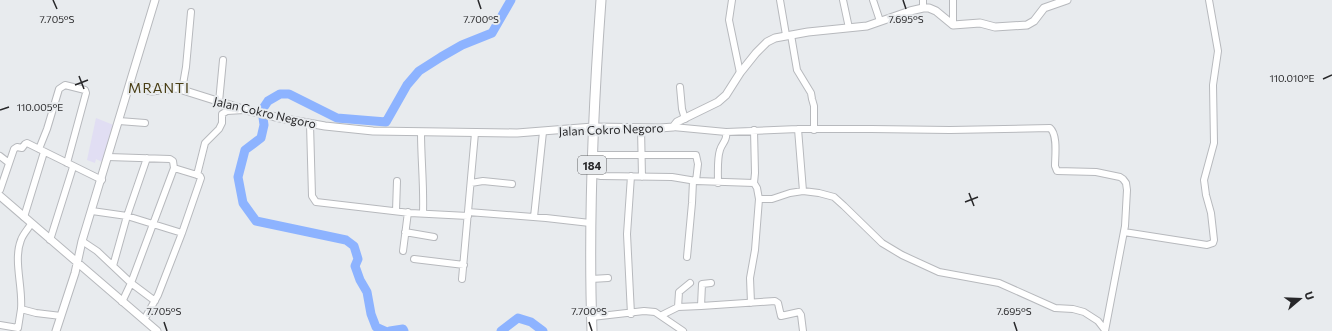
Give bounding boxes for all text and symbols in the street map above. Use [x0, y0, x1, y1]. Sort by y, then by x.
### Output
text: 7.705°S [40, 13, 75, 25]
text: 7.700°S [463, 13, 499, 25]
text: 7.695°S [888, 13, 924, 25]
text: 110.010°E [1269, 72, 1315, 84]
district label: MRANTI [128, 79, 190, 96]
street label: Jalan Cokro Negoro [212, 93, 318, 132]
text: 110.005°E [17, 101, 63, 113]
street label: Jalan Cokro Negoro [558, 120, 664, 139]
road number: 184 [578, 156, 606, 174]
north arrow [1280, 279, 1320, 319]
text: U [1302, 290, 1317, 301]
text: 7.705°S [147, 305, 182, 317]
text: 7.700°S [571, 305, 607, 317]
text: 7.695°S [996, 305, 1032, 317]

